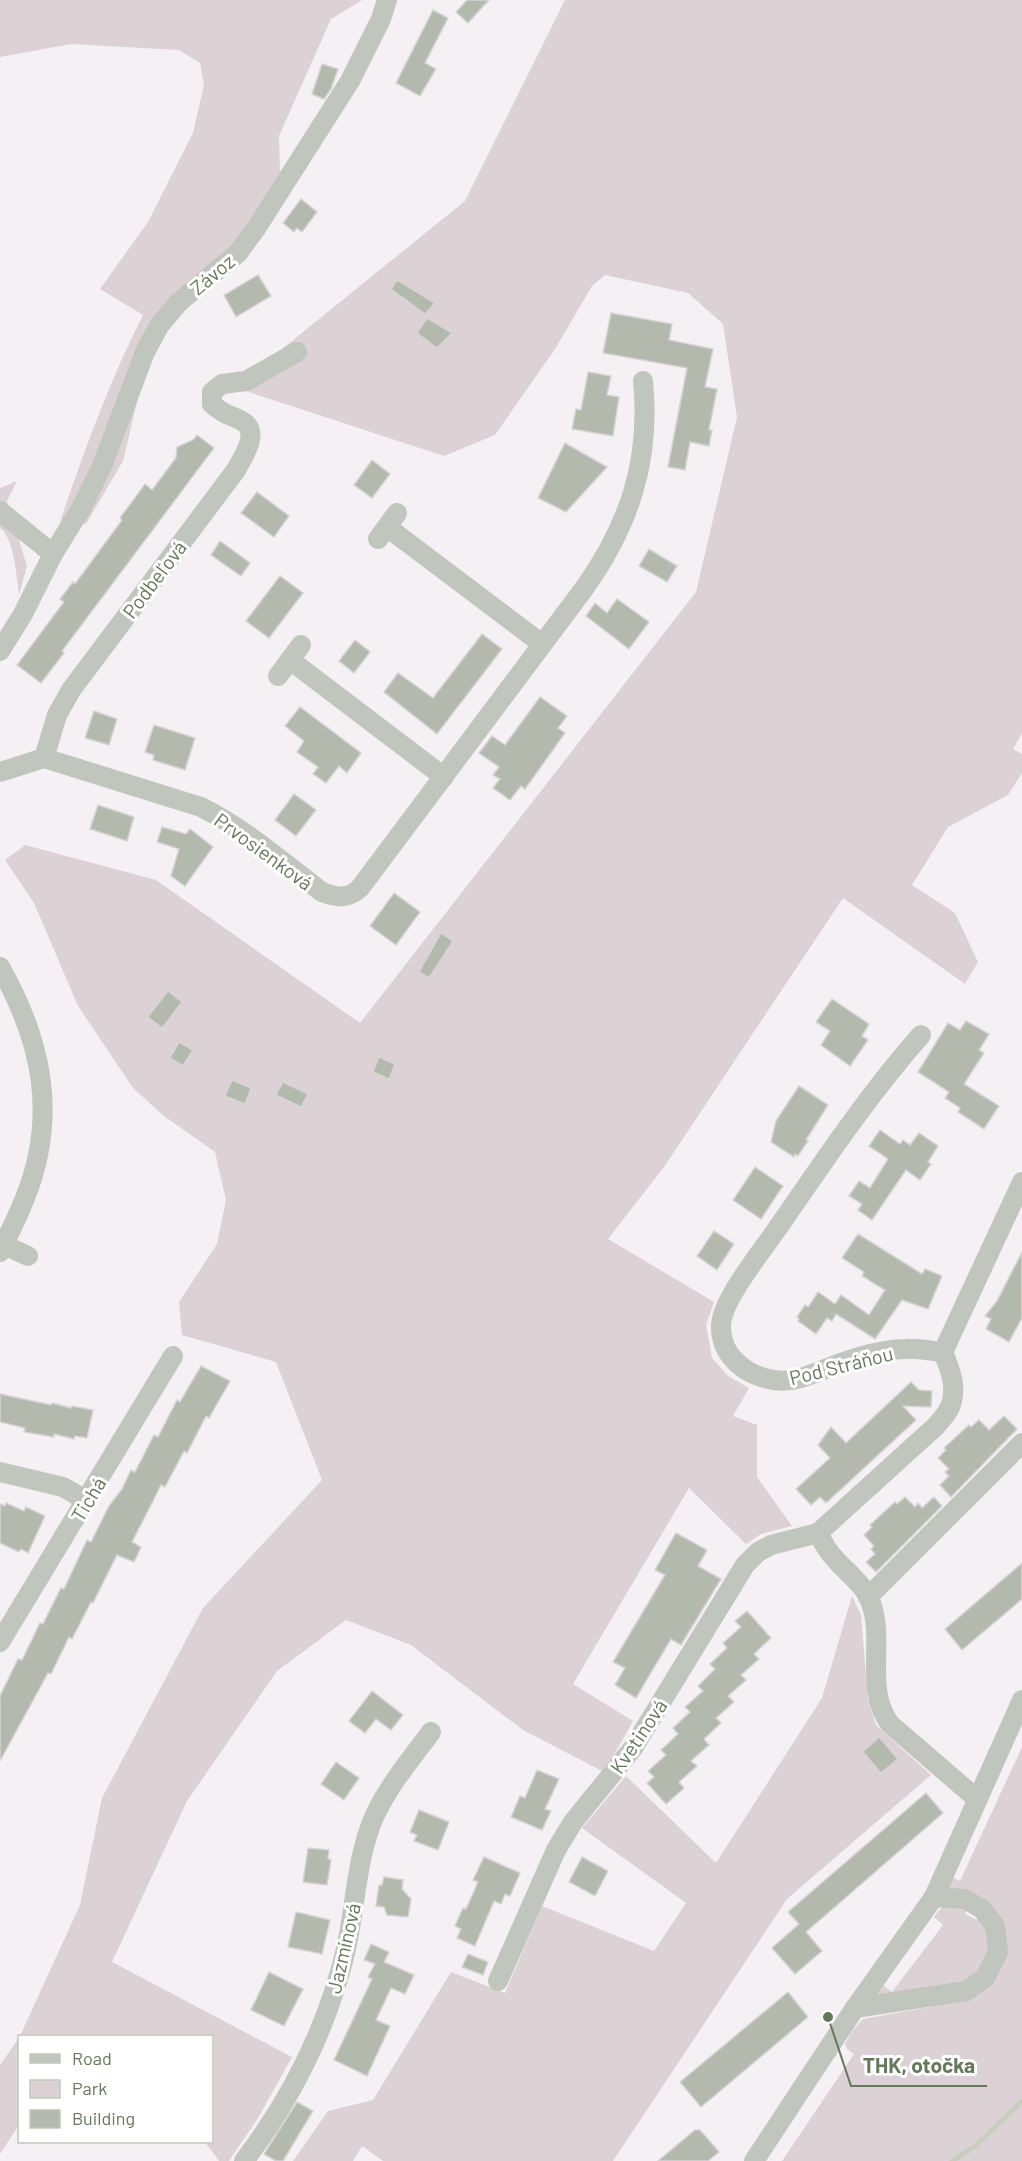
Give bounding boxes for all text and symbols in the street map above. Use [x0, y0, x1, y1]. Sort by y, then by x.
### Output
street label: Závoz [185, 249, 239, 299]
street label: Podbeľová [117, 535, 191, 623]
street label: Prvosienková [210, 807, 318, 895]
street label: Pod Stráňou [787, 1341, 895, 1389]
street label: Tichá [65, 1472, 111, 1526]
street label: Kvetinová [604, 1694, 672, 1778]
street label: Jazmínová [321, 1900, 365, 1996]
legend [18, 2035, 213, 2143]
text: Road [72, 2047, 112, 2069]
callout: THK, otočka [851, 2047, 987, 2086]
text: THK, otočka [863, 2052, 975, 2077]
text: Park [72, 2077, 107, 2099]
text: Building [72, 2107, 135, 2129]

